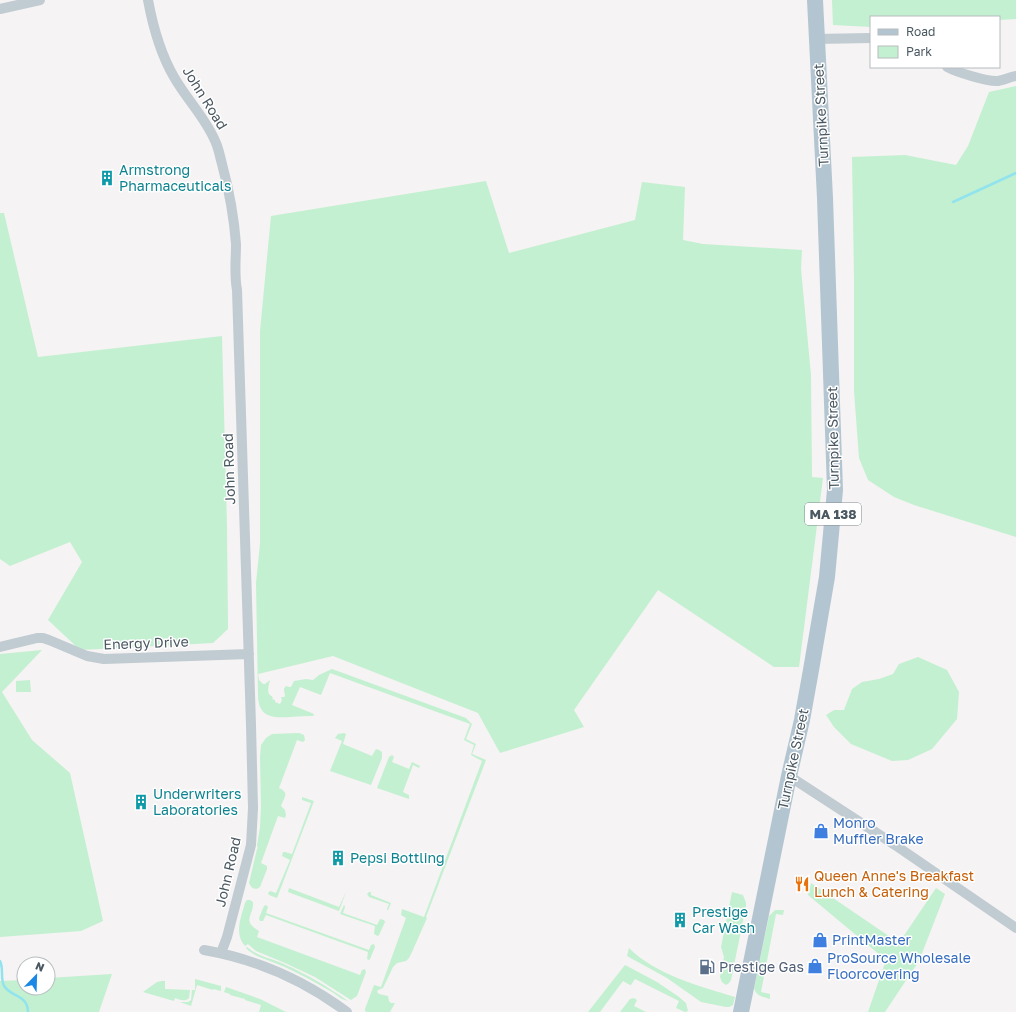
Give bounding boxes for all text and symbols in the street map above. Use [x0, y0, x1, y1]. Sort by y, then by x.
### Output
legend [870, 16, 1000, 68]
text: Road [906, 24, 935, 39]
text: Park [906, 44, 932, 59]
street label: John Road [179, 63, 231, 132]
street label: Turnpike Street [809, 63, 832, 167]
place label: Armstrong Pharmaceuticals [119, 161, 231, 194]
building icon: Armstrong Pharmaceuticals [98, 169, 116, 187]
street label: Turnpike Street [823, 386, 842, 490]
street label: John Road [219, 433, 238, 505]
road number: MA 138 [805, 503, 861, 525]
street label: Energy Drive [103, 633, 189, 652]
street label: Turnpike Street [773, 707, 812, 811]
place label: Underwriters Laboratories [153, 785, 241, 818]
building icon: Underwriters Laboratories [132, 793, 150, 811]
place label: Monro Muffler Brake [833, 814, 924, 847]
shop icon: Monro Muffler Brake [812, 822, 830, 840]
street label: John Road [211, 835, 244, 908]
building icon: Pepsi Bottling [329, 849, 347, 867]
place label: Pepsi Bottling [350, 849, 445, 866]
place label: Queen Anne's Breakfast Lunch & Catering [814, 867, 974, 900]
restaurant icon: Queen Anne's Breakfast Lunch & Catering [793, 875, 811, 893]
place label: Prestige Car Wash [692, 903, 755, 936]
building icon: Prestige Car Wash [671, 911, 689, 929]
shop icon: PrintMaster [811, 931, 829, 949]
place label: PrintMaster [832, 931, 912, 948]
place label: ProSource Wholesale Floorcovering [827, 949, 971, 982]
north arrow [16, 956, 56, 996]
shop icon: ProSource Wholesale Floorcovering [806, 957, 824, 975]
fuel station icon: Prestige Gas [698, 958, 716, 976]
place label: Prestige Gas [719, 958, 804, 975]
text: N [34, 959, 46, 974]

